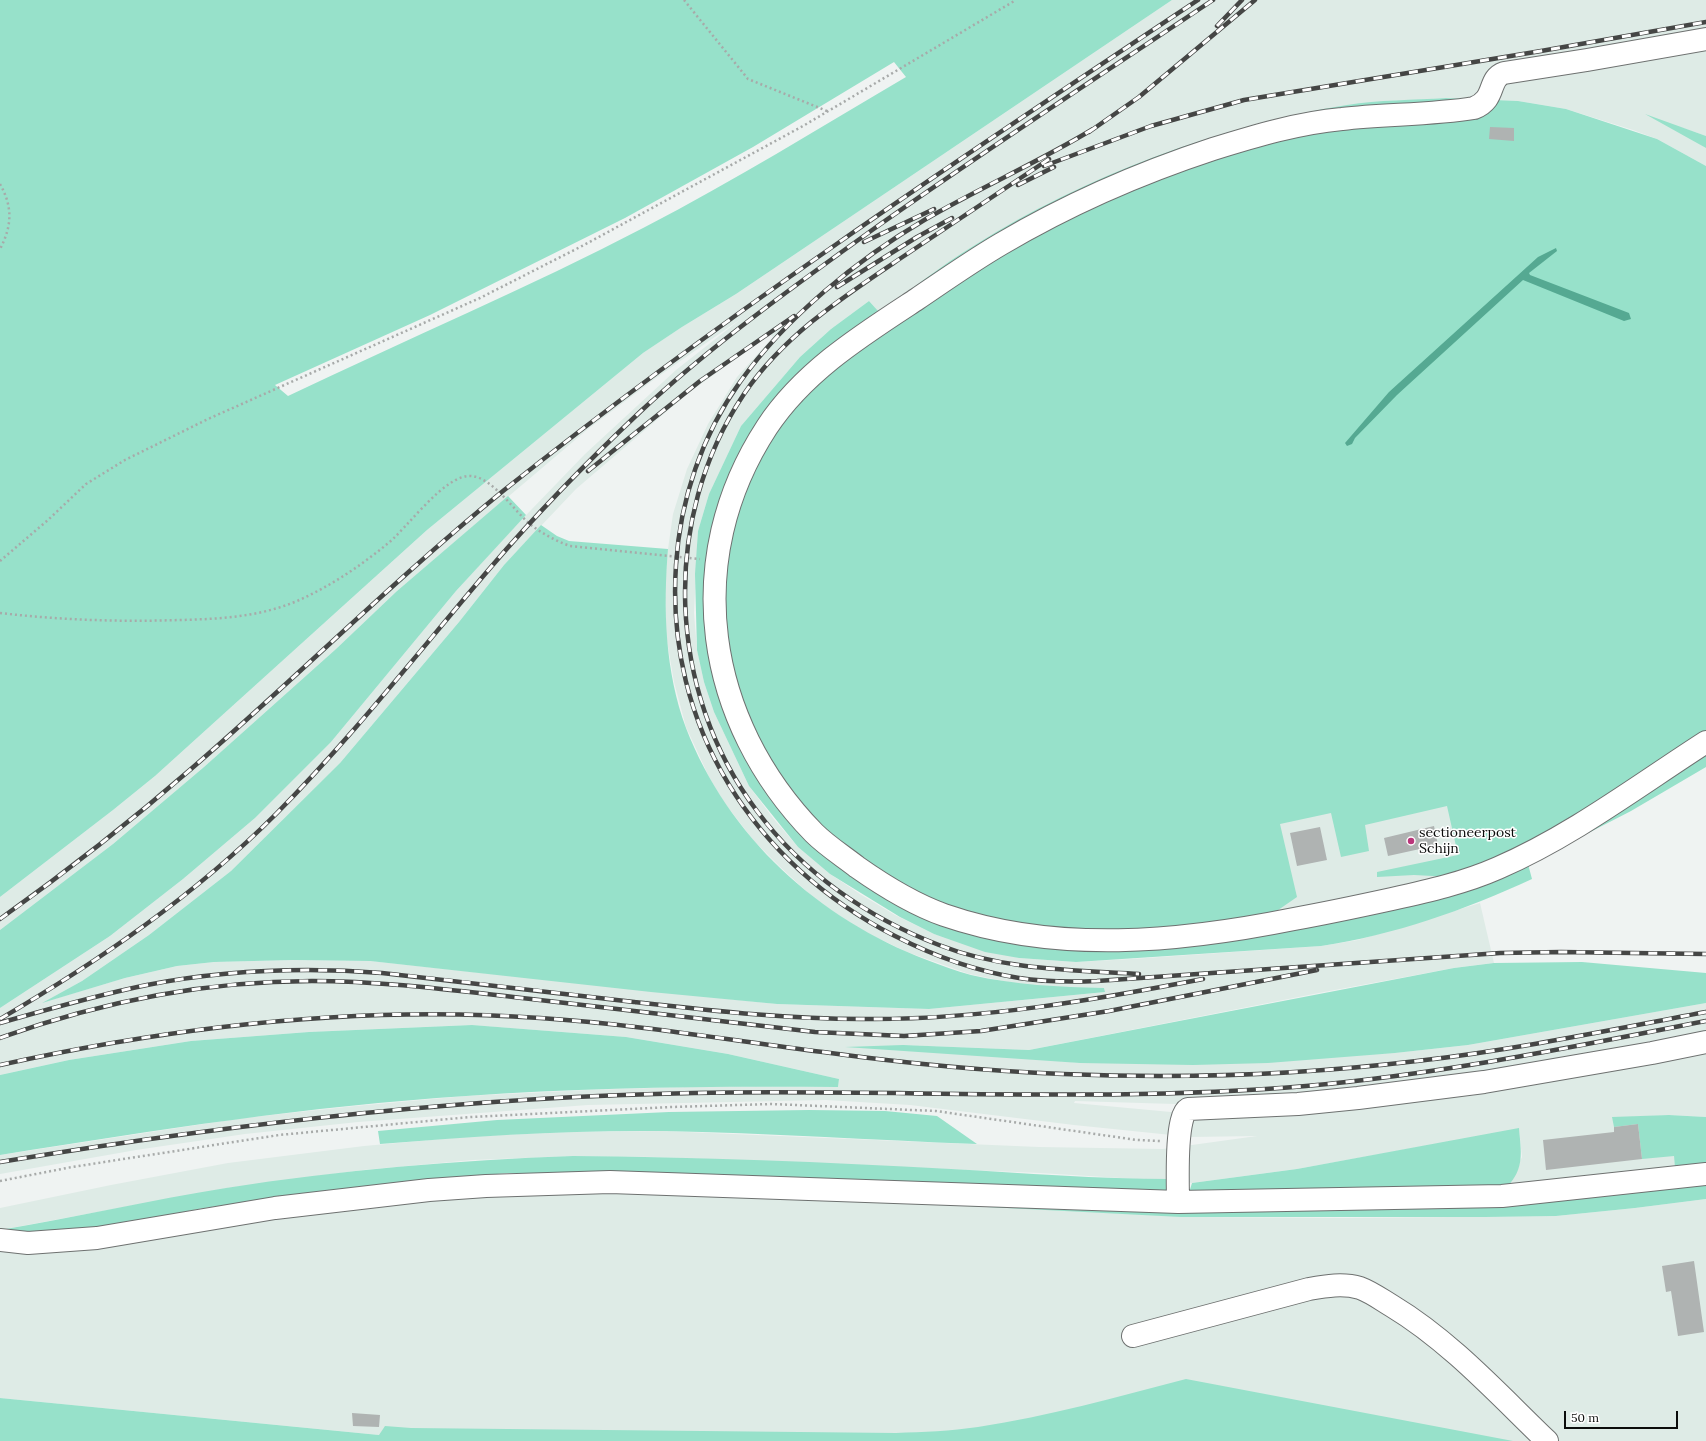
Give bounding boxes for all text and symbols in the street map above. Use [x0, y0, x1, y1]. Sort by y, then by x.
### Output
place label: sectioneerpost Schijn [1419, 825, 1516, 858]
marker: sectioneerpost Schijn [1406, 836, 1416, 846]
scale bar [1566, 1403, 1680, 1429]
text: 50 m [1571, 1410, 1599, 1425]

